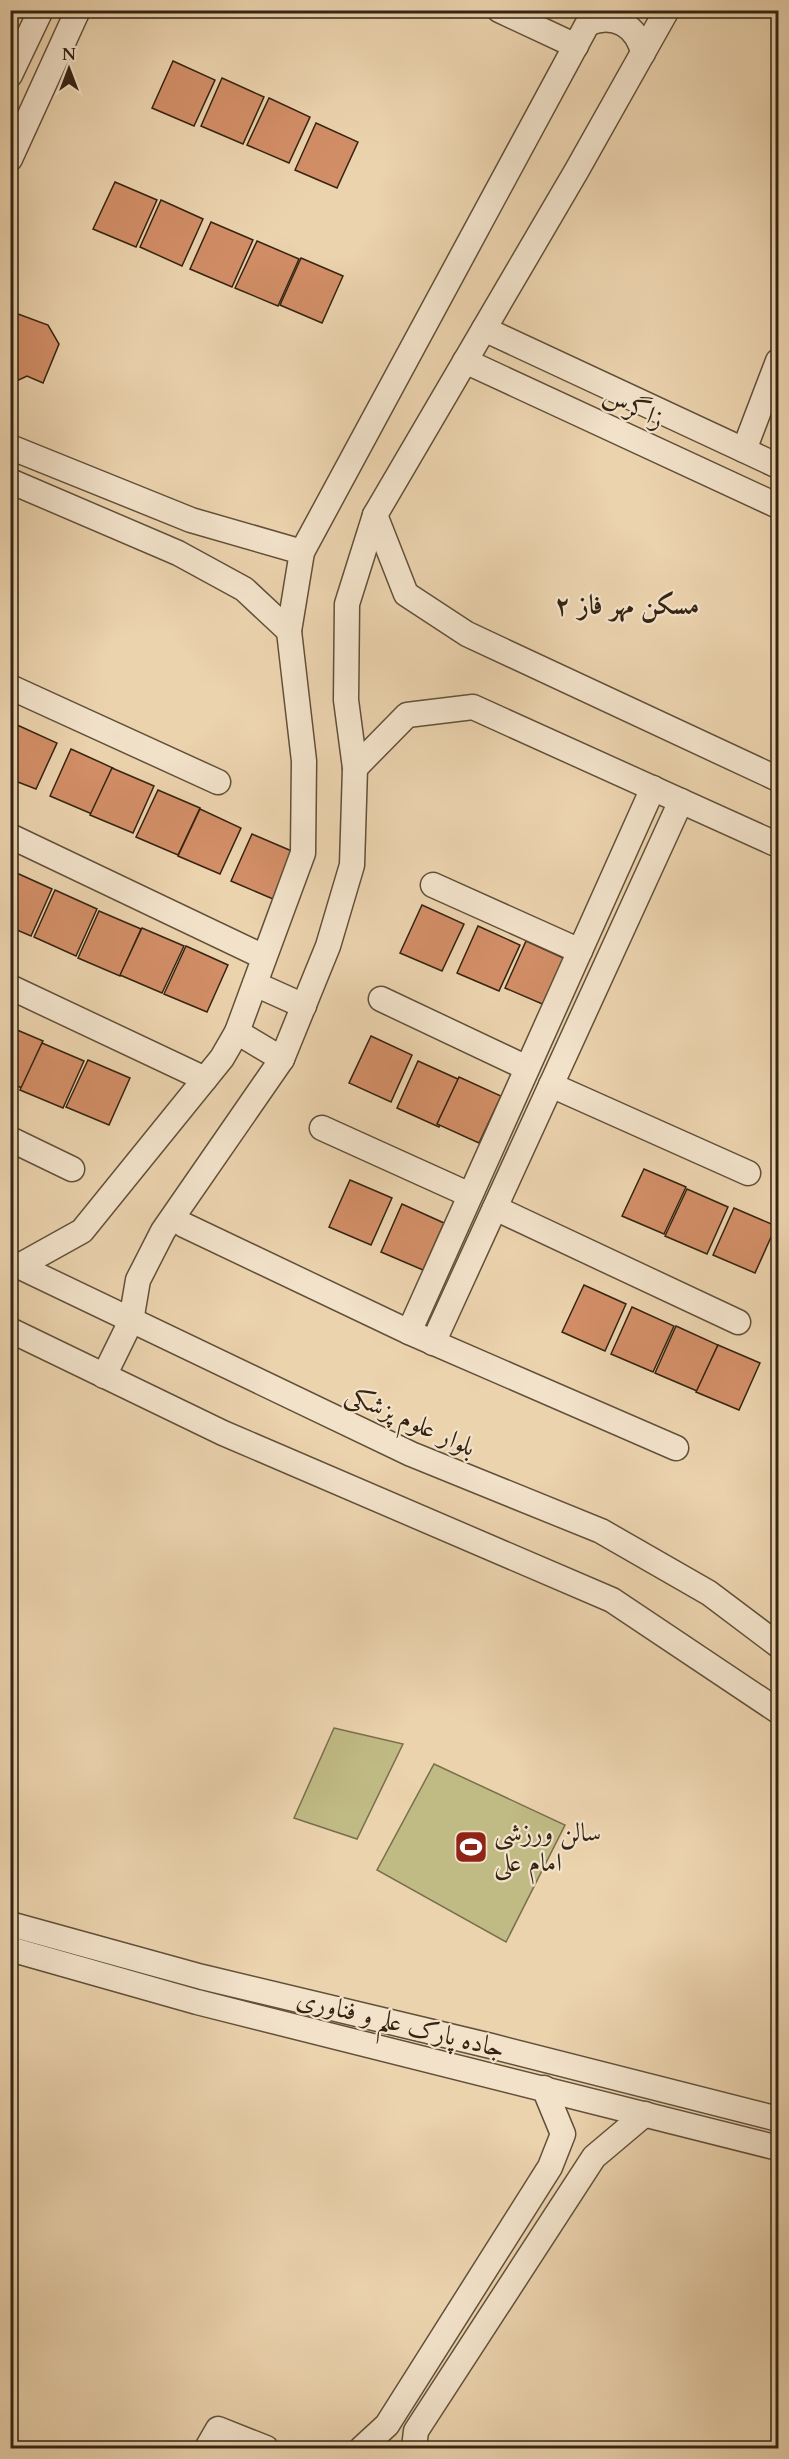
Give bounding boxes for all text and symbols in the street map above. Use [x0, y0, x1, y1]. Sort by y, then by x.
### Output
north arrow [39, 39, 99, 99]
text: N [62, 44, 76, 66]
street label: زاگرس [598, 378, 670, 437]
district label: مسکن مهر فاز ۲ [555, 587, 699, 624]
street label: بلوار علوم پزشکی [338, 1376, 481, 1469]
place label: سالن ورزشی امام علی [494, 1815, 601, 1885]
sports icon: سالن ورزشی امام علی [453, 1829, 489, 1865]
street label: جاده پارک علم و فناوری [291, 1981, 509, 2074]

